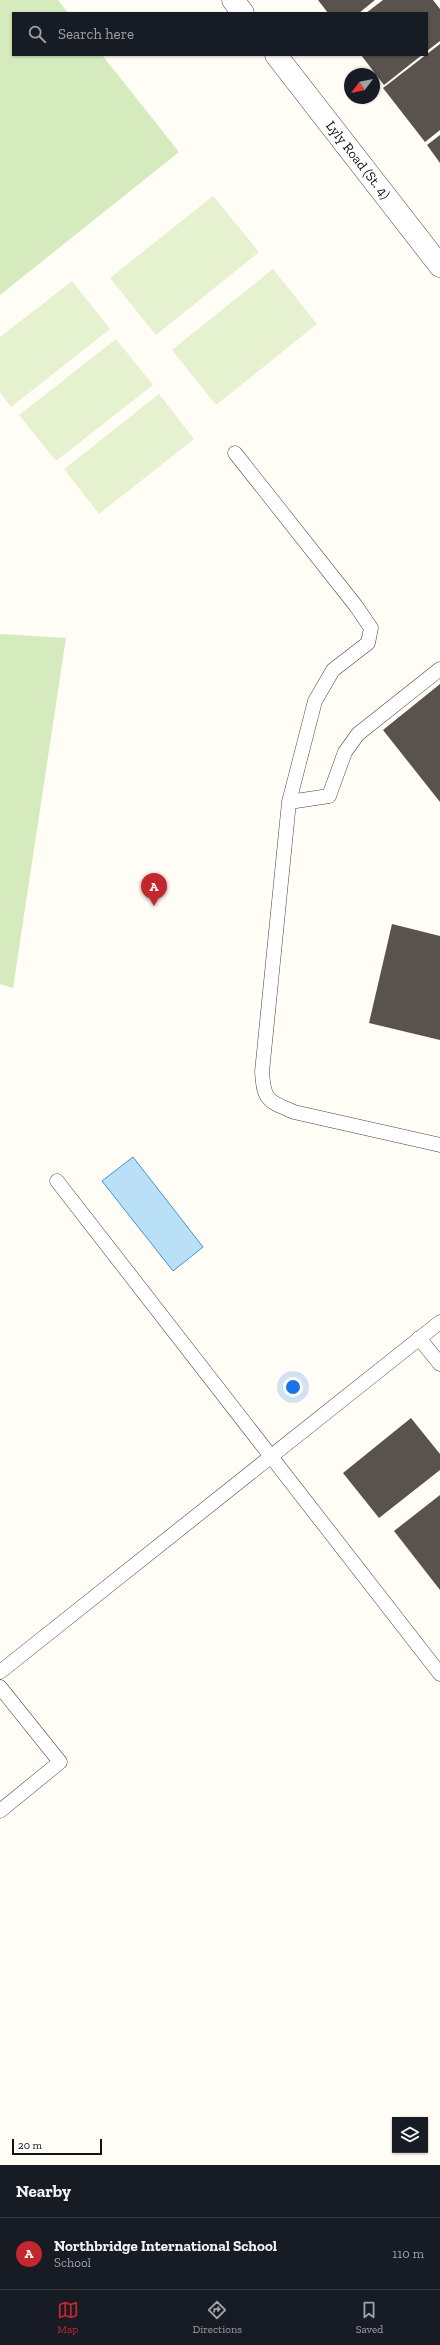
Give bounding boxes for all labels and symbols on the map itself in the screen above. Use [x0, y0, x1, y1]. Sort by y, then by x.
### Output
north arrow [344, 68, 380, 104]
street label: Lyly Road (St. 4) [322, 117, 394, 203]
pin: A [141, 873, 167, 906]
your location [283, 1377, 303, 1397]
scale bar [12, 2137, 102, 2156]

